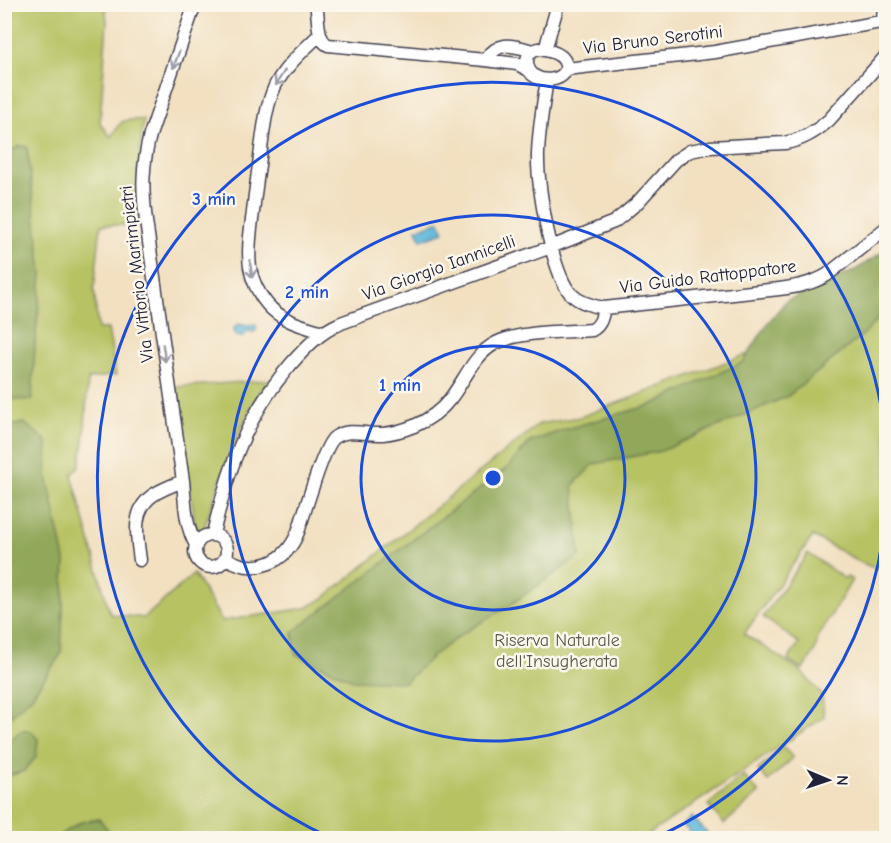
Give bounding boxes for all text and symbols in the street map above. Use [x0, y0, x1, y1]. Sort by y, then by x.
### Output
street label: Via Bruno Serotini [582, 21, 724, 59]
one-way arrow [169, 50, 180, 69]
one-way arrow [274, 69, 286, 86]
street label: Via Vittorio Marimpietri [116, 184, 158, 364]
text: 3 min [192, 189, 236, 210]
street label: Via Giorgio Iannicelli [360, 231, 518, 305]
street label: Via Guido Rattoppatore [619, 256, 797, 298]
one-way arrow [246, 258, 257, 278]
text: 2 min [285, 282, 329, 303]
one-way arrow [158, 343, 169, 363]
text: 1 min [379, 375, 421, 396]
centre of rings [483, 468, 503, 488]
park label: Riserva Naturale dell'Insugherata [494, 630, 620, 672]
north arrow [798, 750, 858, 810]
text: N [833, 775, 851, 786]

